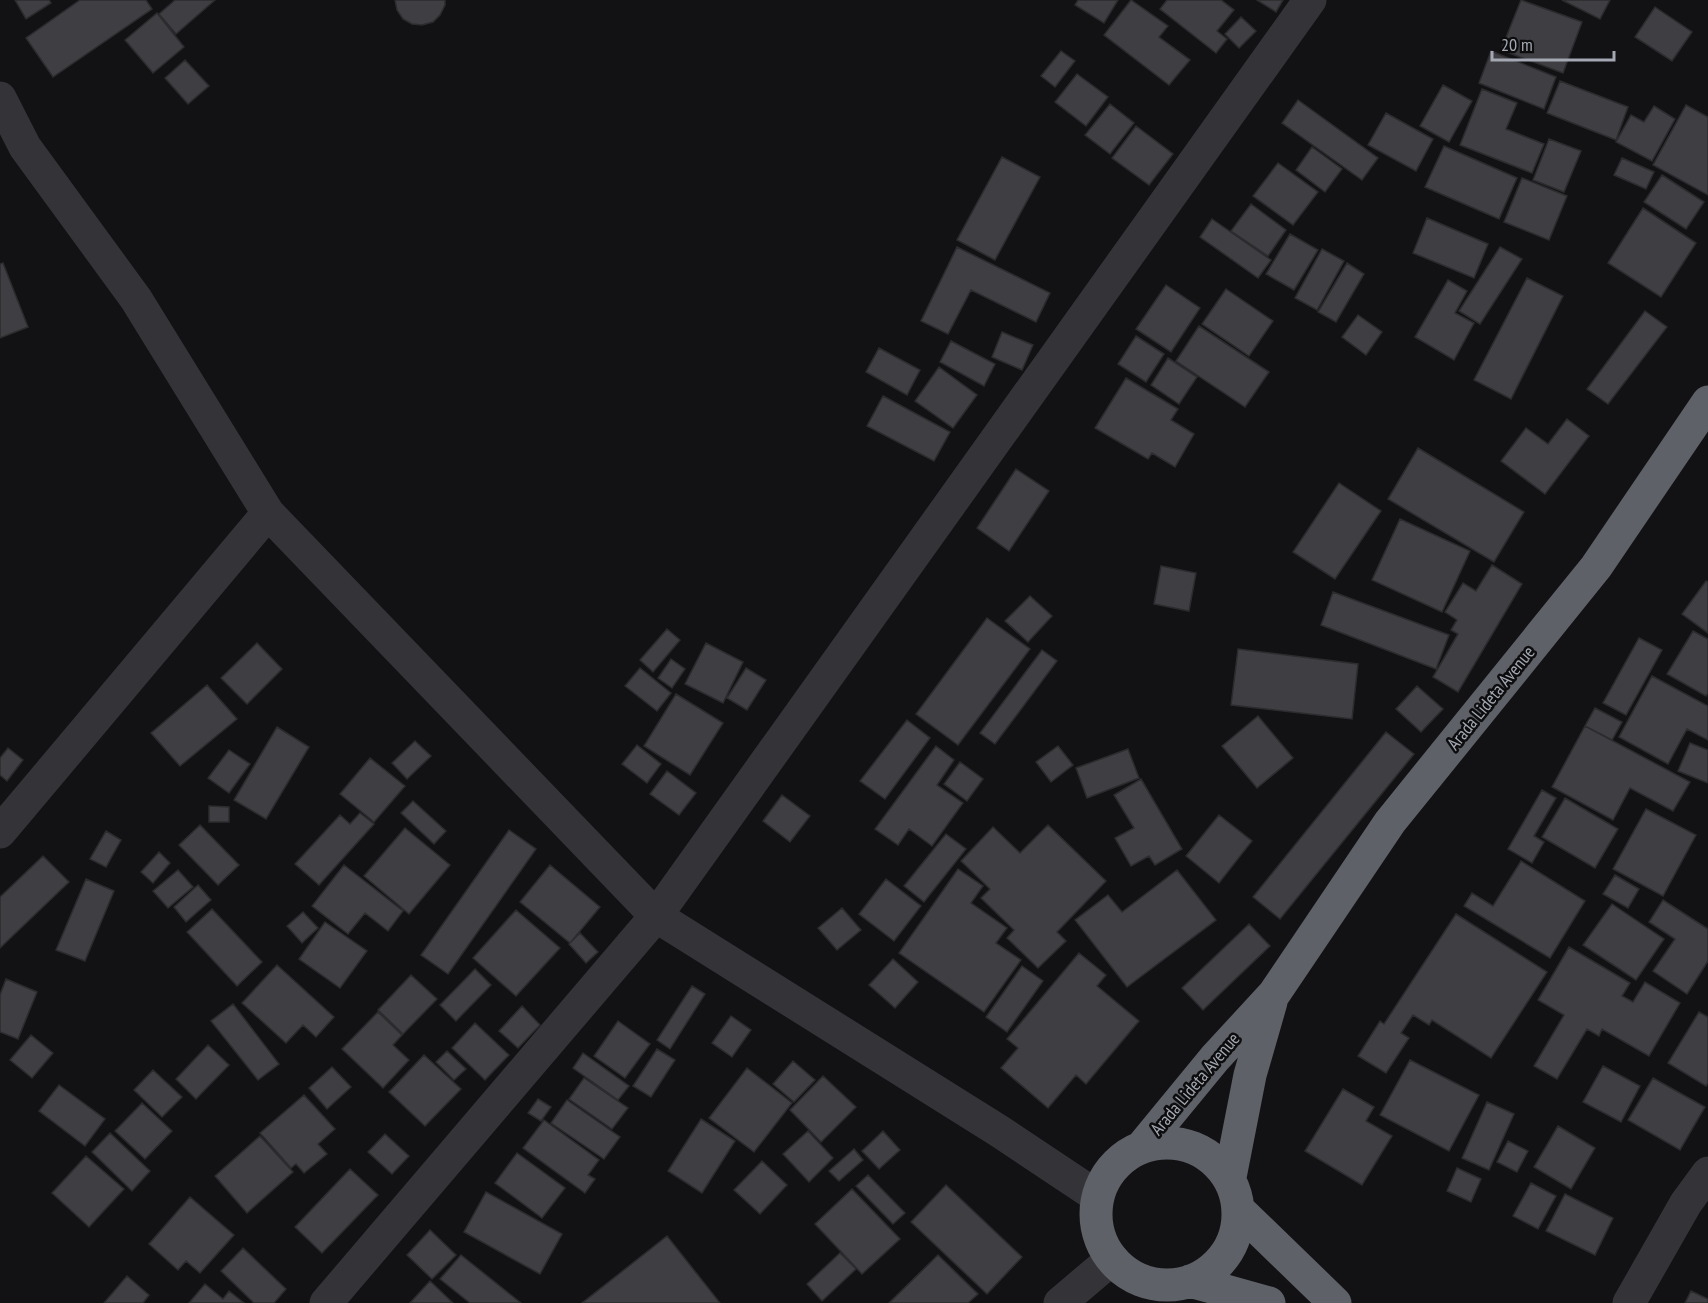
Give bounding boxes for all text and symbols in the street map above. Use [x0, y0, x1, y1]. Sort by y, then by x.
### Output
scale bar [1492, 24, 1614, 62]
text: 20 m [1501, 33, 1533, 56]
street label: Arada Lideta Avenue [1442, 641, 1540, 754]
street label: Arada Lideta Avenue [1145, 1028, 1244, 1140]

